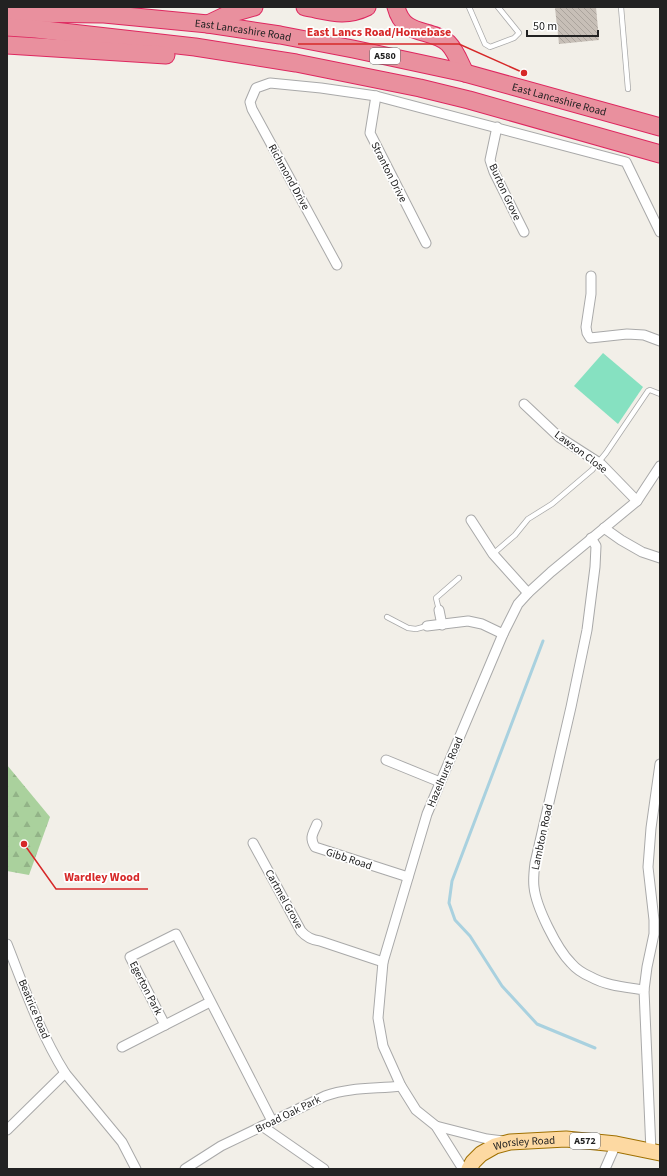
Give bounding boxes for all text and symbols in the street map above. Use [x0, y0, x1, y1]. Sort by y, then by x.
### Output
scale bar [527, 12, 598, 38]
street label: East Lancashire Road [194, 15, 293, 45]
text: 50 m [533, 18, 557, 35]
callout: East Lancs Road/Homebase [298, 20, 459, 44]
text: East Lancs Road/Homebase [307, 24, 451, 41]
road number: A580 [370, 48, 400, 64]
street label: East Lancashire Road [510, 79, 608, 119]
street label: Stranton Drive [367, 139, 411, 205]
street label: Richmond Drive [265, 141, 314, 213]
street label: Burton Grove [485, 161, 525, 223]
street label: Lawson Close [551, 427, 611, 477]
street label: Hazelhurst Road [423, 734, 467, 810]
street label: Lambton Road [528, 803, 556, 871]
street label: Gibb Road [324, 845, 374, 873]
callout: Wardley Wood [56, 865, 148, 889]
street label: Cartmel Grove [261, 867, 307, 932]
text: Wardley Wood [64, 869, 140, 886]
street label: Egerton Park [126, 958, 166, 1018]
street label: Beatrice Road [15, 977, 53, 1041]
street label: Broad Oak Park [253, 1091, 324, 1136]
street label: Worsley Road [491, 1132, 555, 1154]
road number: A572 [570, 1133, 600, 1149]

